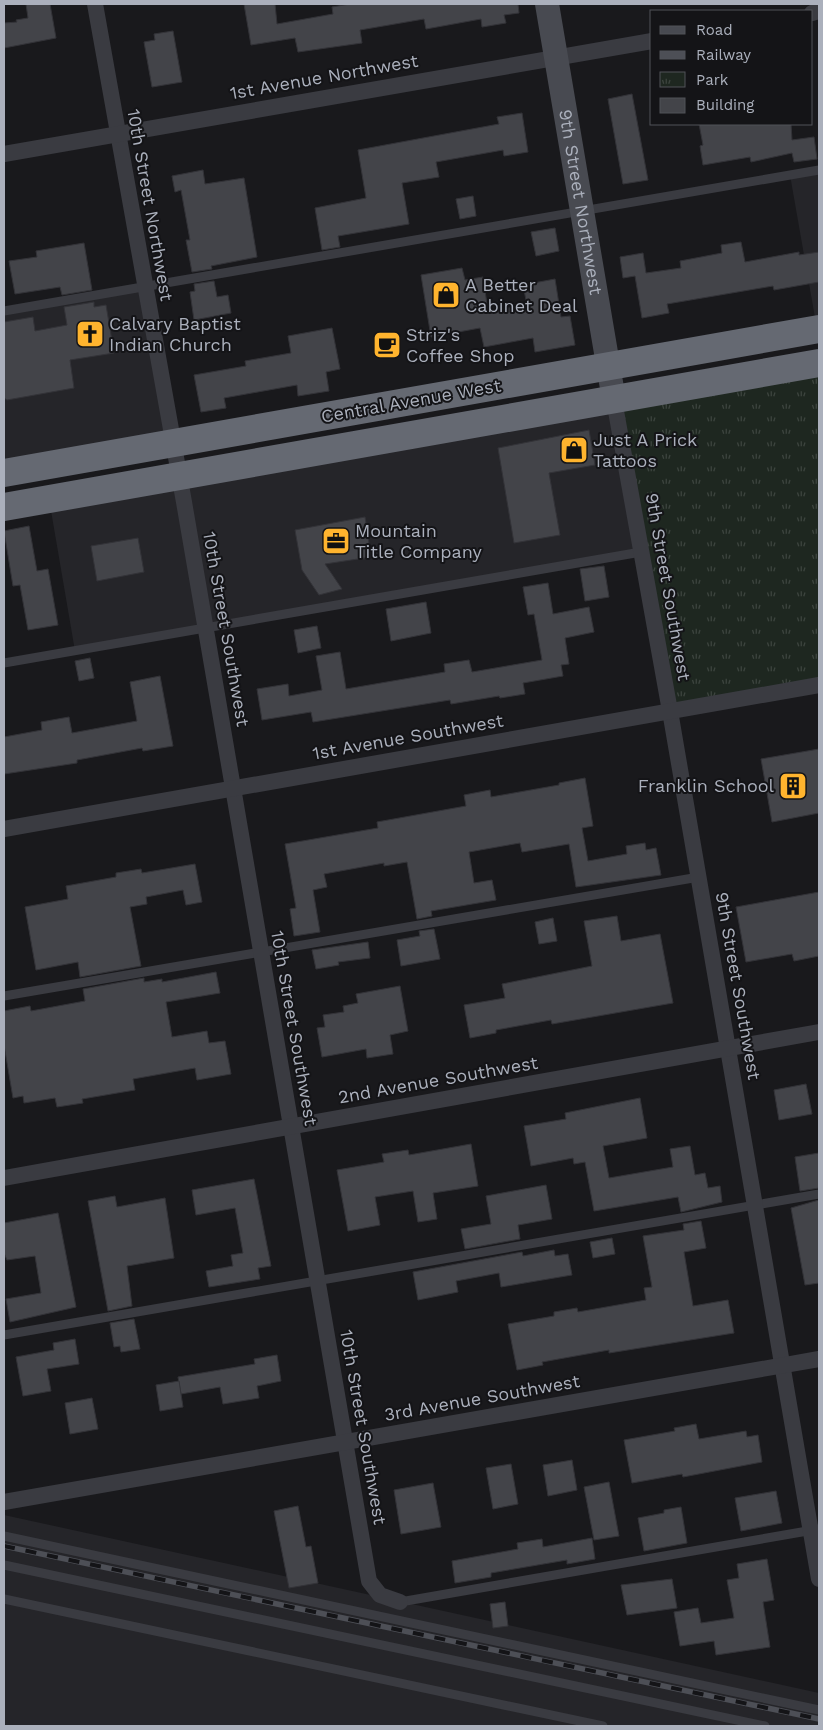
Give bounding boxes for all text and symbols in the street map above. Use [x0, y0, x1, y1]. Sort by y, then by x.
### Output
legend [650, 10, 813, 125]
text: Road [696, 21, 733, 39]
text: Railway [696, 46, 751, 64]
street label: 1st Avenue Northwest [228, 50, 420, 103]
text: Park [696, 71, 729, 89]
text: Building [696, 96, 754, 114]
street label: 10th Street Northwest [123, 107, 178, 303]
street label: 9th Street Northwest [555, 108, 607, 297]
place label: A Better Cabinet Deal [465, 274, 578, 316]
shop icon: A Better Cabinet Deal [431, 280, 461, 310]
place label: Calvary Baptist Indian Church [109, 313, 241, 355]
church icon: Calvary Baptist Indian Church [75, 319, 105, 349]
place label: Striz's Coffee Shop [406, 324, 515, 366]
cafe icon: Striz's Coffee Shop [372, 330, 402, 360]
street label: Central Avenue West [319, 374, 503, 427]
place label: Just A Prick Tattoos [593, 429, 697, 471]
shop icon: Just A Prick Tattoos [559, 435, 589, 465]
street label: 9th Street Southwest [642, 491, 695, 683]
place label: Mountain Title Company [355, 520, 483, 562]
office icon: Mountain Title Company [321, 526, 351, 556]
street label: 10th Street Southwest [199, 530, 254, 728]
street label: 1st Avenue Southwest [311, 709, 505, 764]
building icon: Franklin School [778, 771, 808, 801]
place label: Franklin School [638, 775, 774, 796]
street label: 9th Street Southwest [712, 890, 765, 1082]
street label: 10th Street Southwest [267, 929, 322, 1127]
street label: 2nd Avenue Southwest [336, 1052, 540, 1107]
street label: 10th Street Southwest [336, 1328, 391, 1526]
street label: 3rd Avenue Southwest [382, 1370, 582, 1425]

